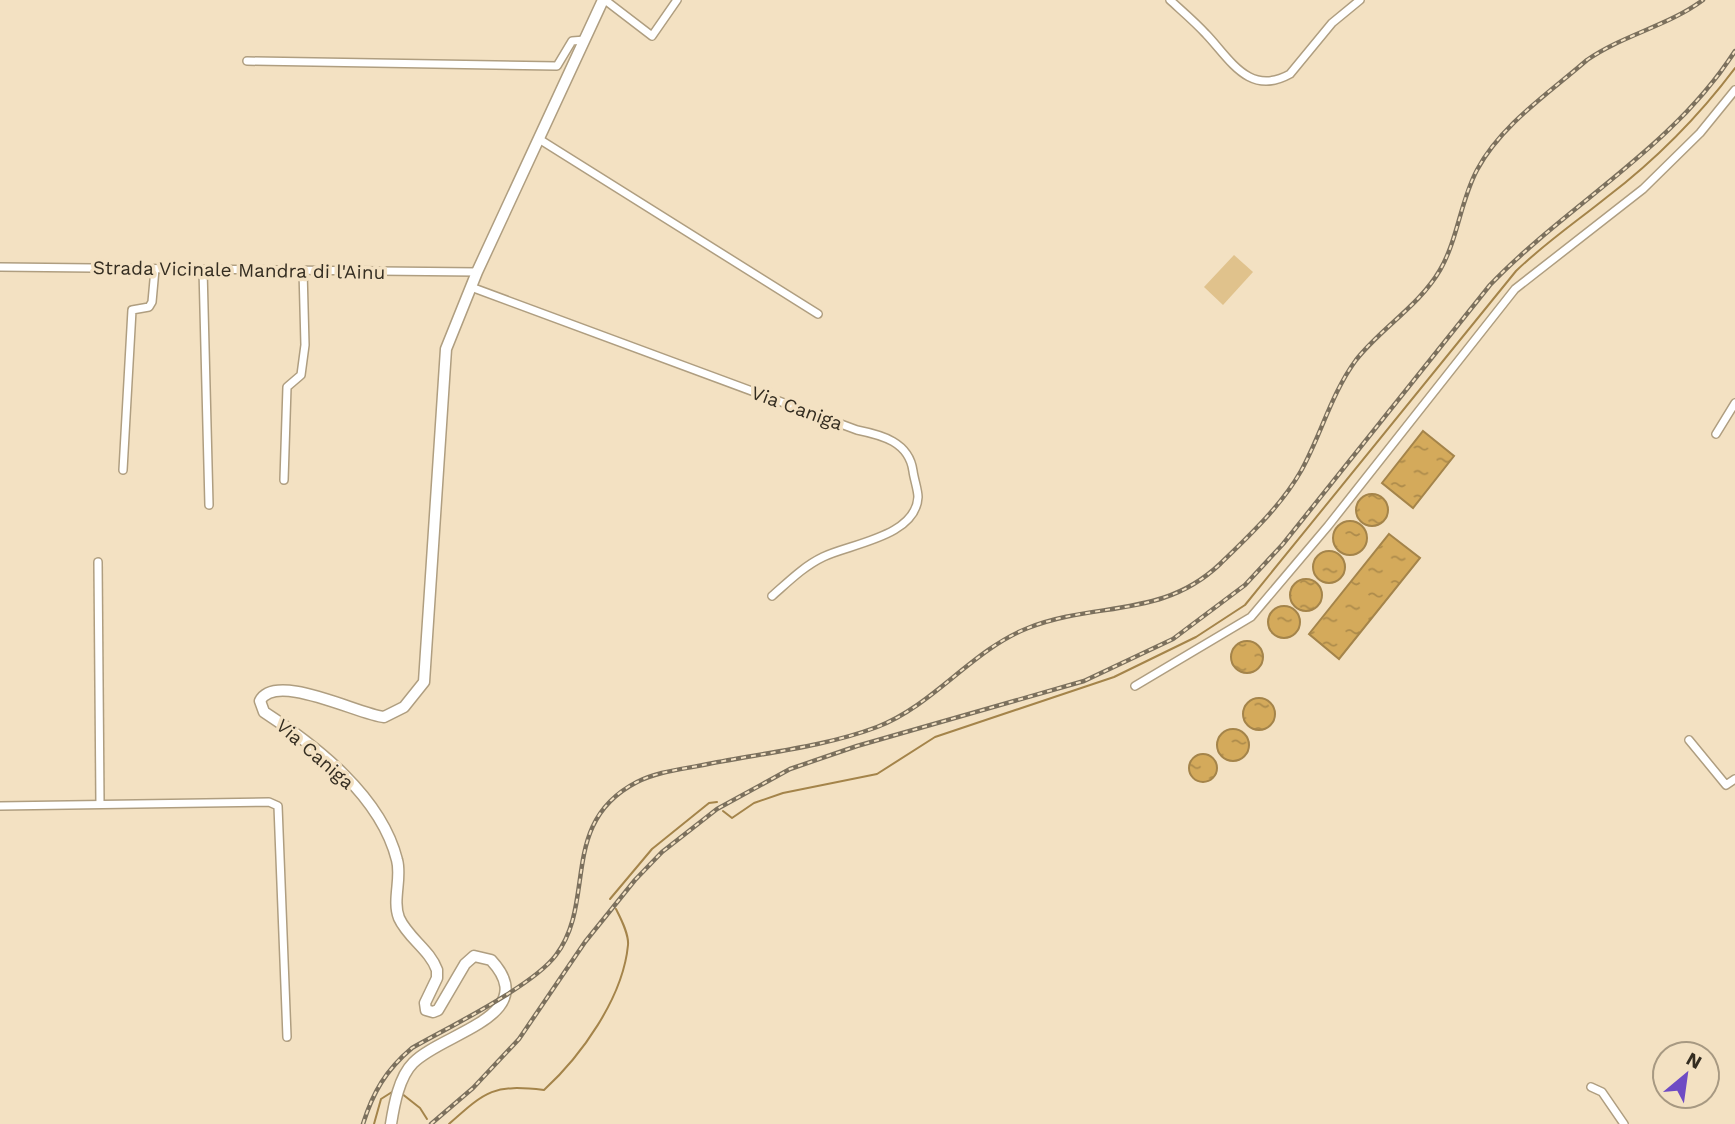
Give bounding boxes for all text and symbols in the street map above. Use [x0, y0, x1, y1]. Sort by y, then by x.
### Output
street label: Strada Vicinale Mandra di l'Ainu [93, 256, 385, 284]
street label: Via Caniga [748, 381, 846, 435]
street label: Via Caniga [271, 714, 359, 794]
north arrow [1651, 1040, 1721, 1110]
text: N [1682, 1047, 1706, 1074]

